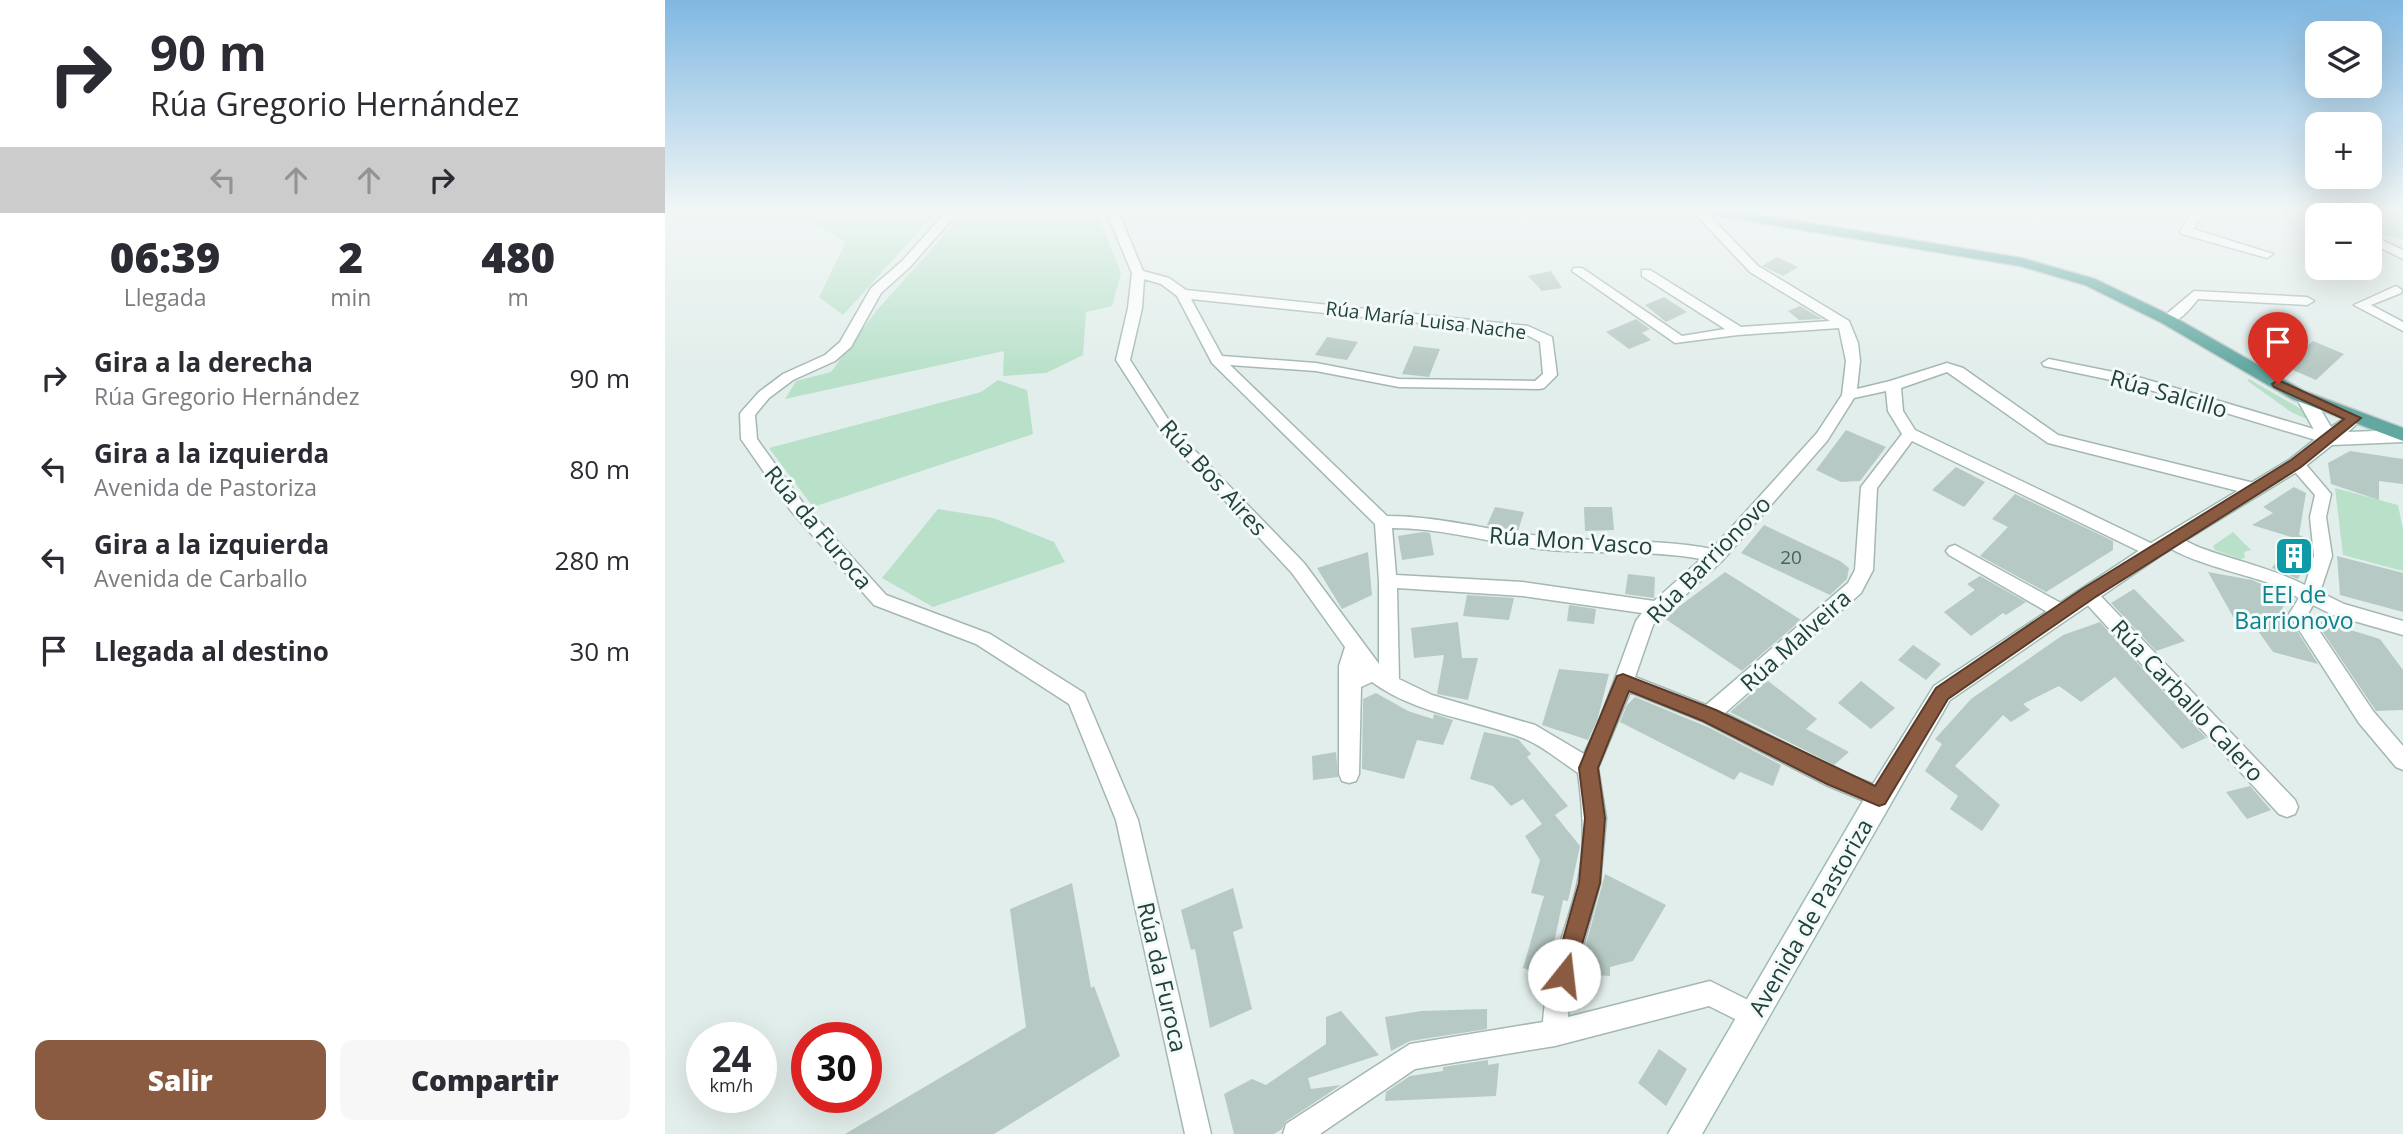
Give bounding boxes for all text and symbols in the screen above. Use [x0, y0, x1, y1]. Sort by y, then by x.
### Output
text: 90 m [150, 19, 267, 85]
map controls [2305, 21, 2382, 280]
button: layers [2305, 21, 2382, 98]
icon: right [35, 28, 126, 119]
text: Rúa Gregorio Hernández [150, 82, 519, 125]
button: + [2305, 112, 2382, 189]
icon: left [204, 161, 242, 199]
icon: ahead [277, 161, 315, 199]
icon: ahead [350, 161, 388, 199]
icon: right [423, 161, 461, 199]
button: − [2305, 203, 2382, 280]
text: 06:39 [110, 228, 220, 285]
text: 2 [339, 228, 363, 285]
text: 480 [481, 228, 555, 285]
text: Llegada [124, 281, 207, 313]
text: min [330, 281, 371, 313]
text: m [508, 281, 529, 313]
street label: Rúa María Luisa Nache [1324, 295, 1528, 345]
pin [2248, 312, 2308, 384]
icon: arrive [2259, 323, 2297, 361]
text: Gira a la derecha [94, 344, 313, 380]
icon: right [35, 359, 73, 397]
text: 90 m [569, 360, 630, 396]
street label: Rúa Salcillo [2107, 361, 2231, 425]
text: Rúa Gregorio Hernández [94, 380, 359, 412]
street label: Rúa Bos Aires [1153, 412, 1275, 542]
text: Gira a la izquierda [94, 435, 329, 471]
icon: left [35, 450, 73, 488]
text: 80 m [569, 451, 630, 487]
street label: Rúa da Furoca [758, 458, 880, 596]
text: Avenida de Pastoriza [94, 471, 317, 503]
street label: Rúa Barrionovo [1639, 488, 1777, 630]
street label: Rúa Mon Vasco [1488, 518, 1654, 562]
text: Gira a la izquierda [94, 526, 329, 562]
building icon: EEI de Barrionovo [2273, 535, 2315, 577]
icon: left [35, 541, 73, 579]
text: 280 m [555, 542, 630, 578]
house number: 20 [1780, 544, 1802, 570]
text: Avenida de Carballo [94, 562, 308, 594]
place label: EEI de Barrionovo [2234, 578, 2354, 636]
street label: Rúa Malveira [1733, 582, 1857, 698]
street label: Rúa Carballo Calero [2104, 612, 2272, 788]
icon: arrive [35, 632, 73, 670]
text: Llegada al destino [94, 633, 329, 669]
text: 30 m [569, 633, 630, 669]
street label: Avenida de Pastoriza [1740, 812, 1880, 1022]
street label: Rúa da Furoca [1130, 899, 1196, 1055]
position arrow [1527, 938, 1601, 1012]
speed limit sign: 30 [791, 1022, 882, 1113]
text: 24 [711, 1035, 752, 1082]
button: Salir [35, 1040, 326, 1120]
button: Compartir [340, 1040, 630, 1120]
text: km/h [710, 1073, 753, 1097]

